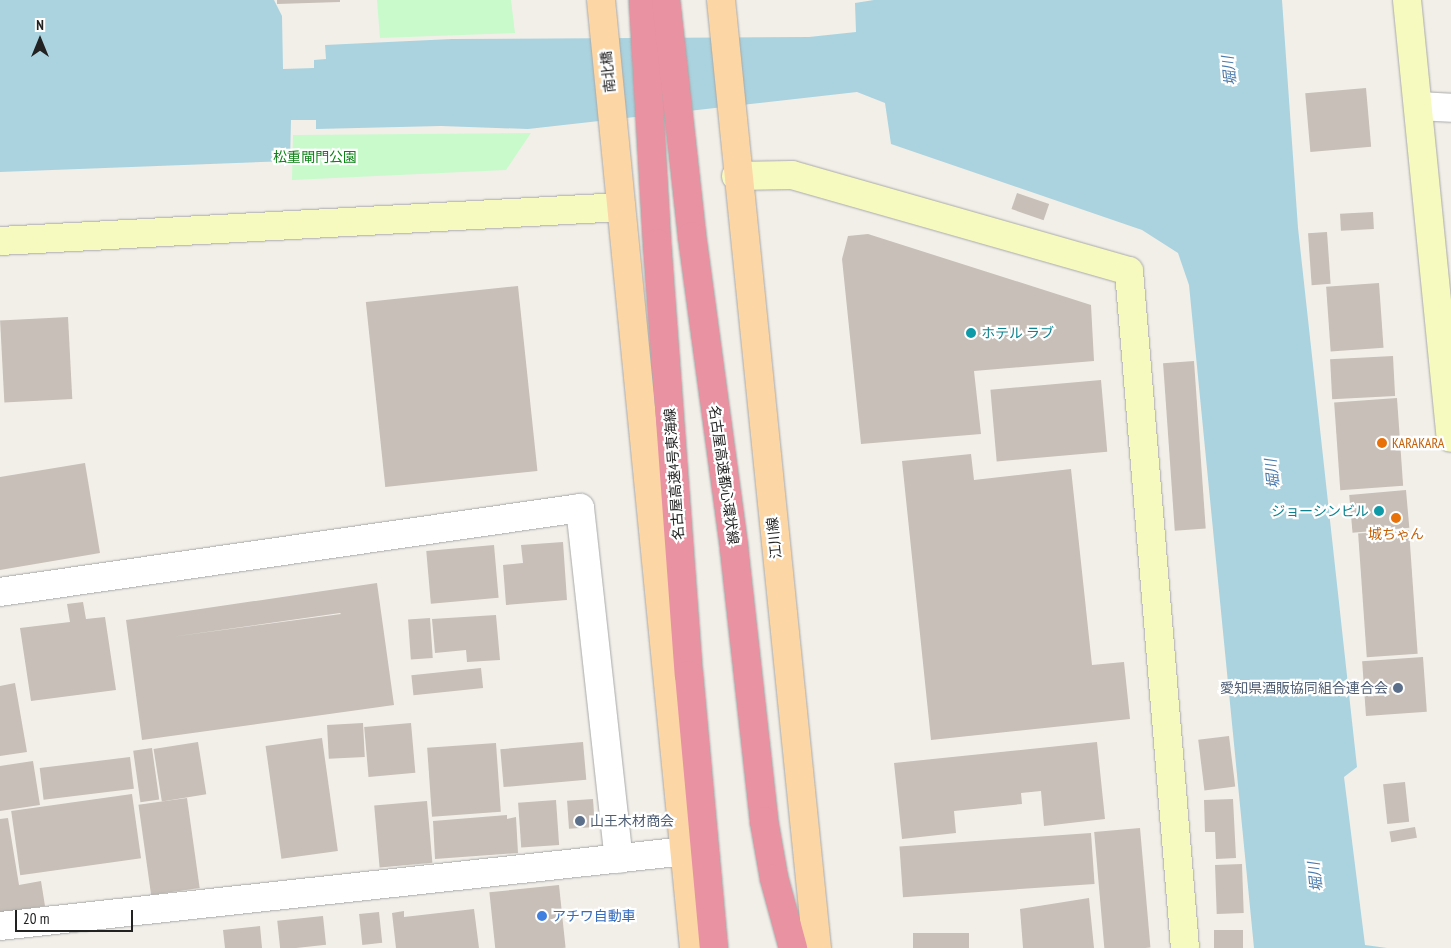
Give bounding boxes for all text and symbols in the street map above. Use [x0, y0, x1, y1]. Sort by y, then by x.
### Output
north arrow [15, 15, 65, 65]
text: N [36, 16, 44, 34]
street label: 南北橋 [597, 50, 619, 94]
water label: 堀川 [1218, 55, 1240, 87]
park label: 松重閘門公園 [273, 149, 357, 165]
place label: ホテル ラブ [981, 325, 1054, 341]
marker: ホテル ラブ [965, 327, 977, 339]
street label: 名古屋高速都心環状線 [706, 405, 742, 545]
street label: 名古屋高速4号東海線 [661, 407, 687, 541]
place label: KARAKARA [1392, 435, 1444, 451]
marker: KARAKARA [1376, 437, 1388, 449]
water label: 堀川 [1261, 458, 1283, 490]
place label: ジョーシンビル [1271, 503, 1369, 519]
marker: ジョーシンビル [1373, 505, 1385, 517]
marker: 城ちゃん [1390, 512, 1402, 524]
street label: 江川線 [763, 516, 785, 560]
place label: 城ちゃん [1368, 526, 1424, 542]
place label: 愛知県酒販協同組合連合会 [1220, 680, 1388, 696]
marker: 愛知県酒販協同組合連合会 [1392, 682, 1404, 694]
place label: 山王木材商会 [590, 813, 674, 829]
marker: 山王木材商会 [574, 815, 586, 827]
water label: 堀川 [1304, 861, 1326, 893]
scale bar [18, 900, 135, 932]
place label: アチワ自動車 [552, 908, 636, 924]
text: 20 m [23, 909, 49, 928]
marker: アチワ自動車 [536, 910, 548, 922]

